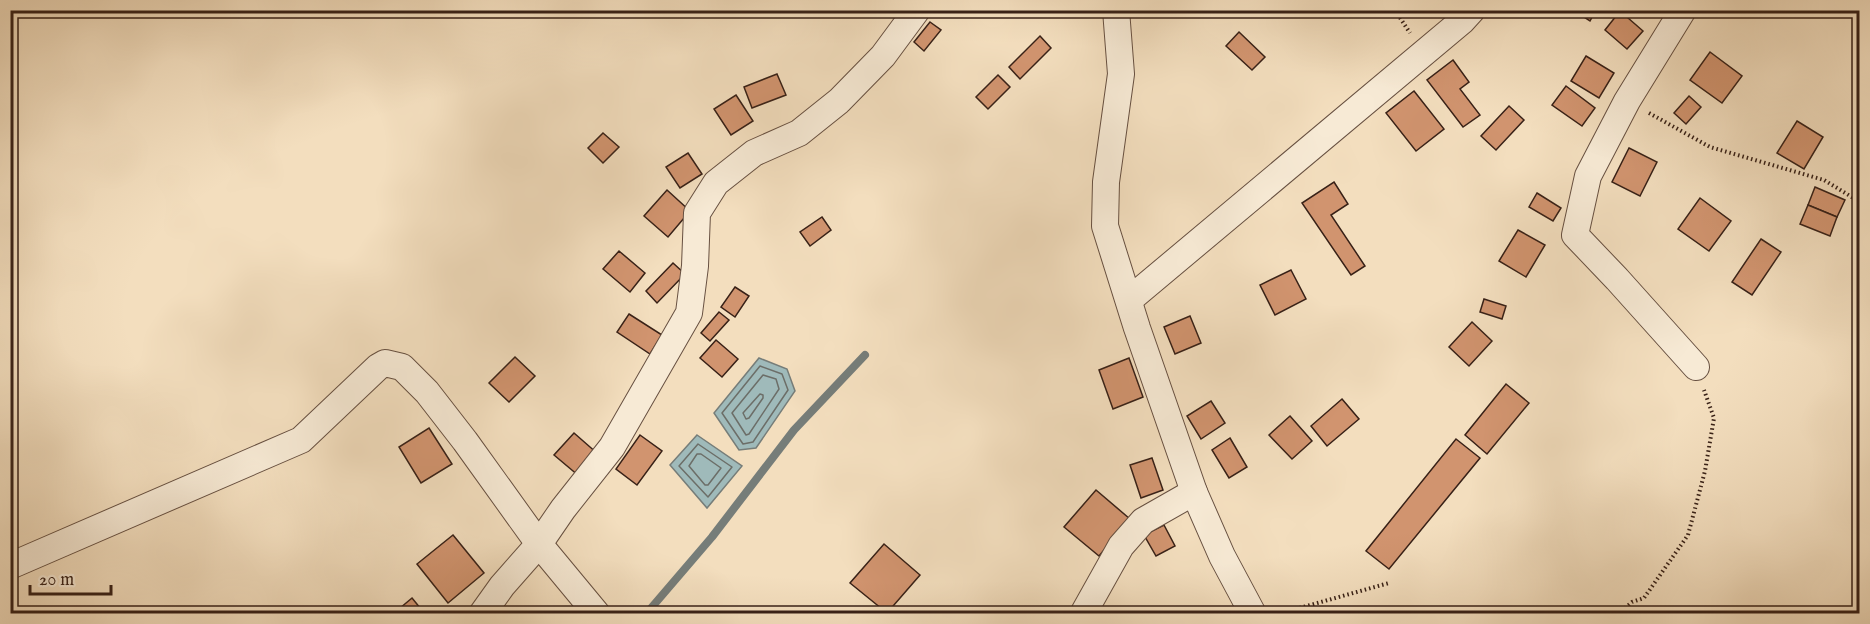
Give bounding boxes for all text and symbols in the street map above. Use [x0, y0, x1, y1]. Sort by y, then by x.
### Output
scale bar [30, 558, 111, 596]
text: 20 m [39, 569, 74, 592]

